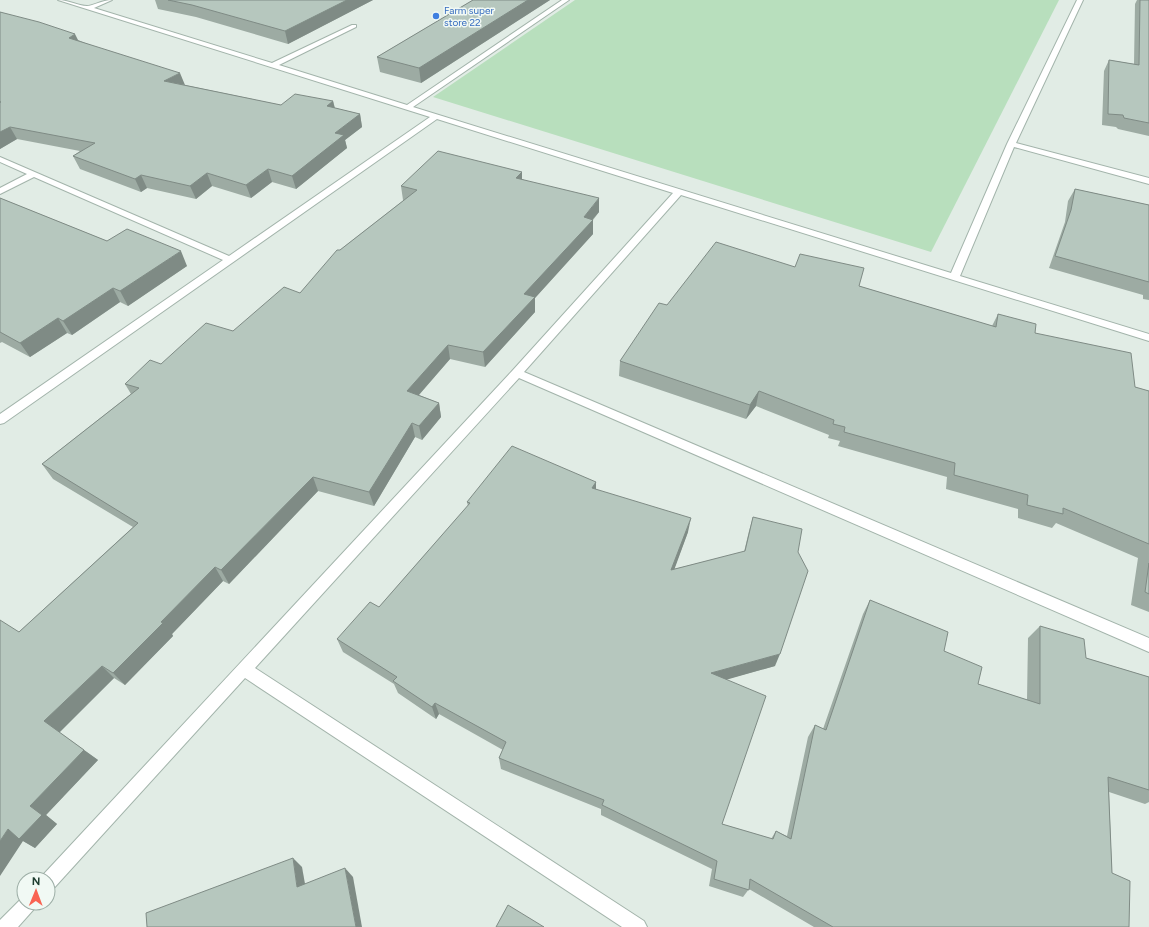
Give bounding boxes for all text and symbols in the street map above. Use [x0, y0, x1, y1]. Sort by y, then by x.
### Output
place label: Farm super store 22 [444, 4, 494, 29]
marker: Farm super store 22 [431, 11, 441, 21]
north arrow [16, 871, 56, 911]
text: N [32, 875, 41, 888]

